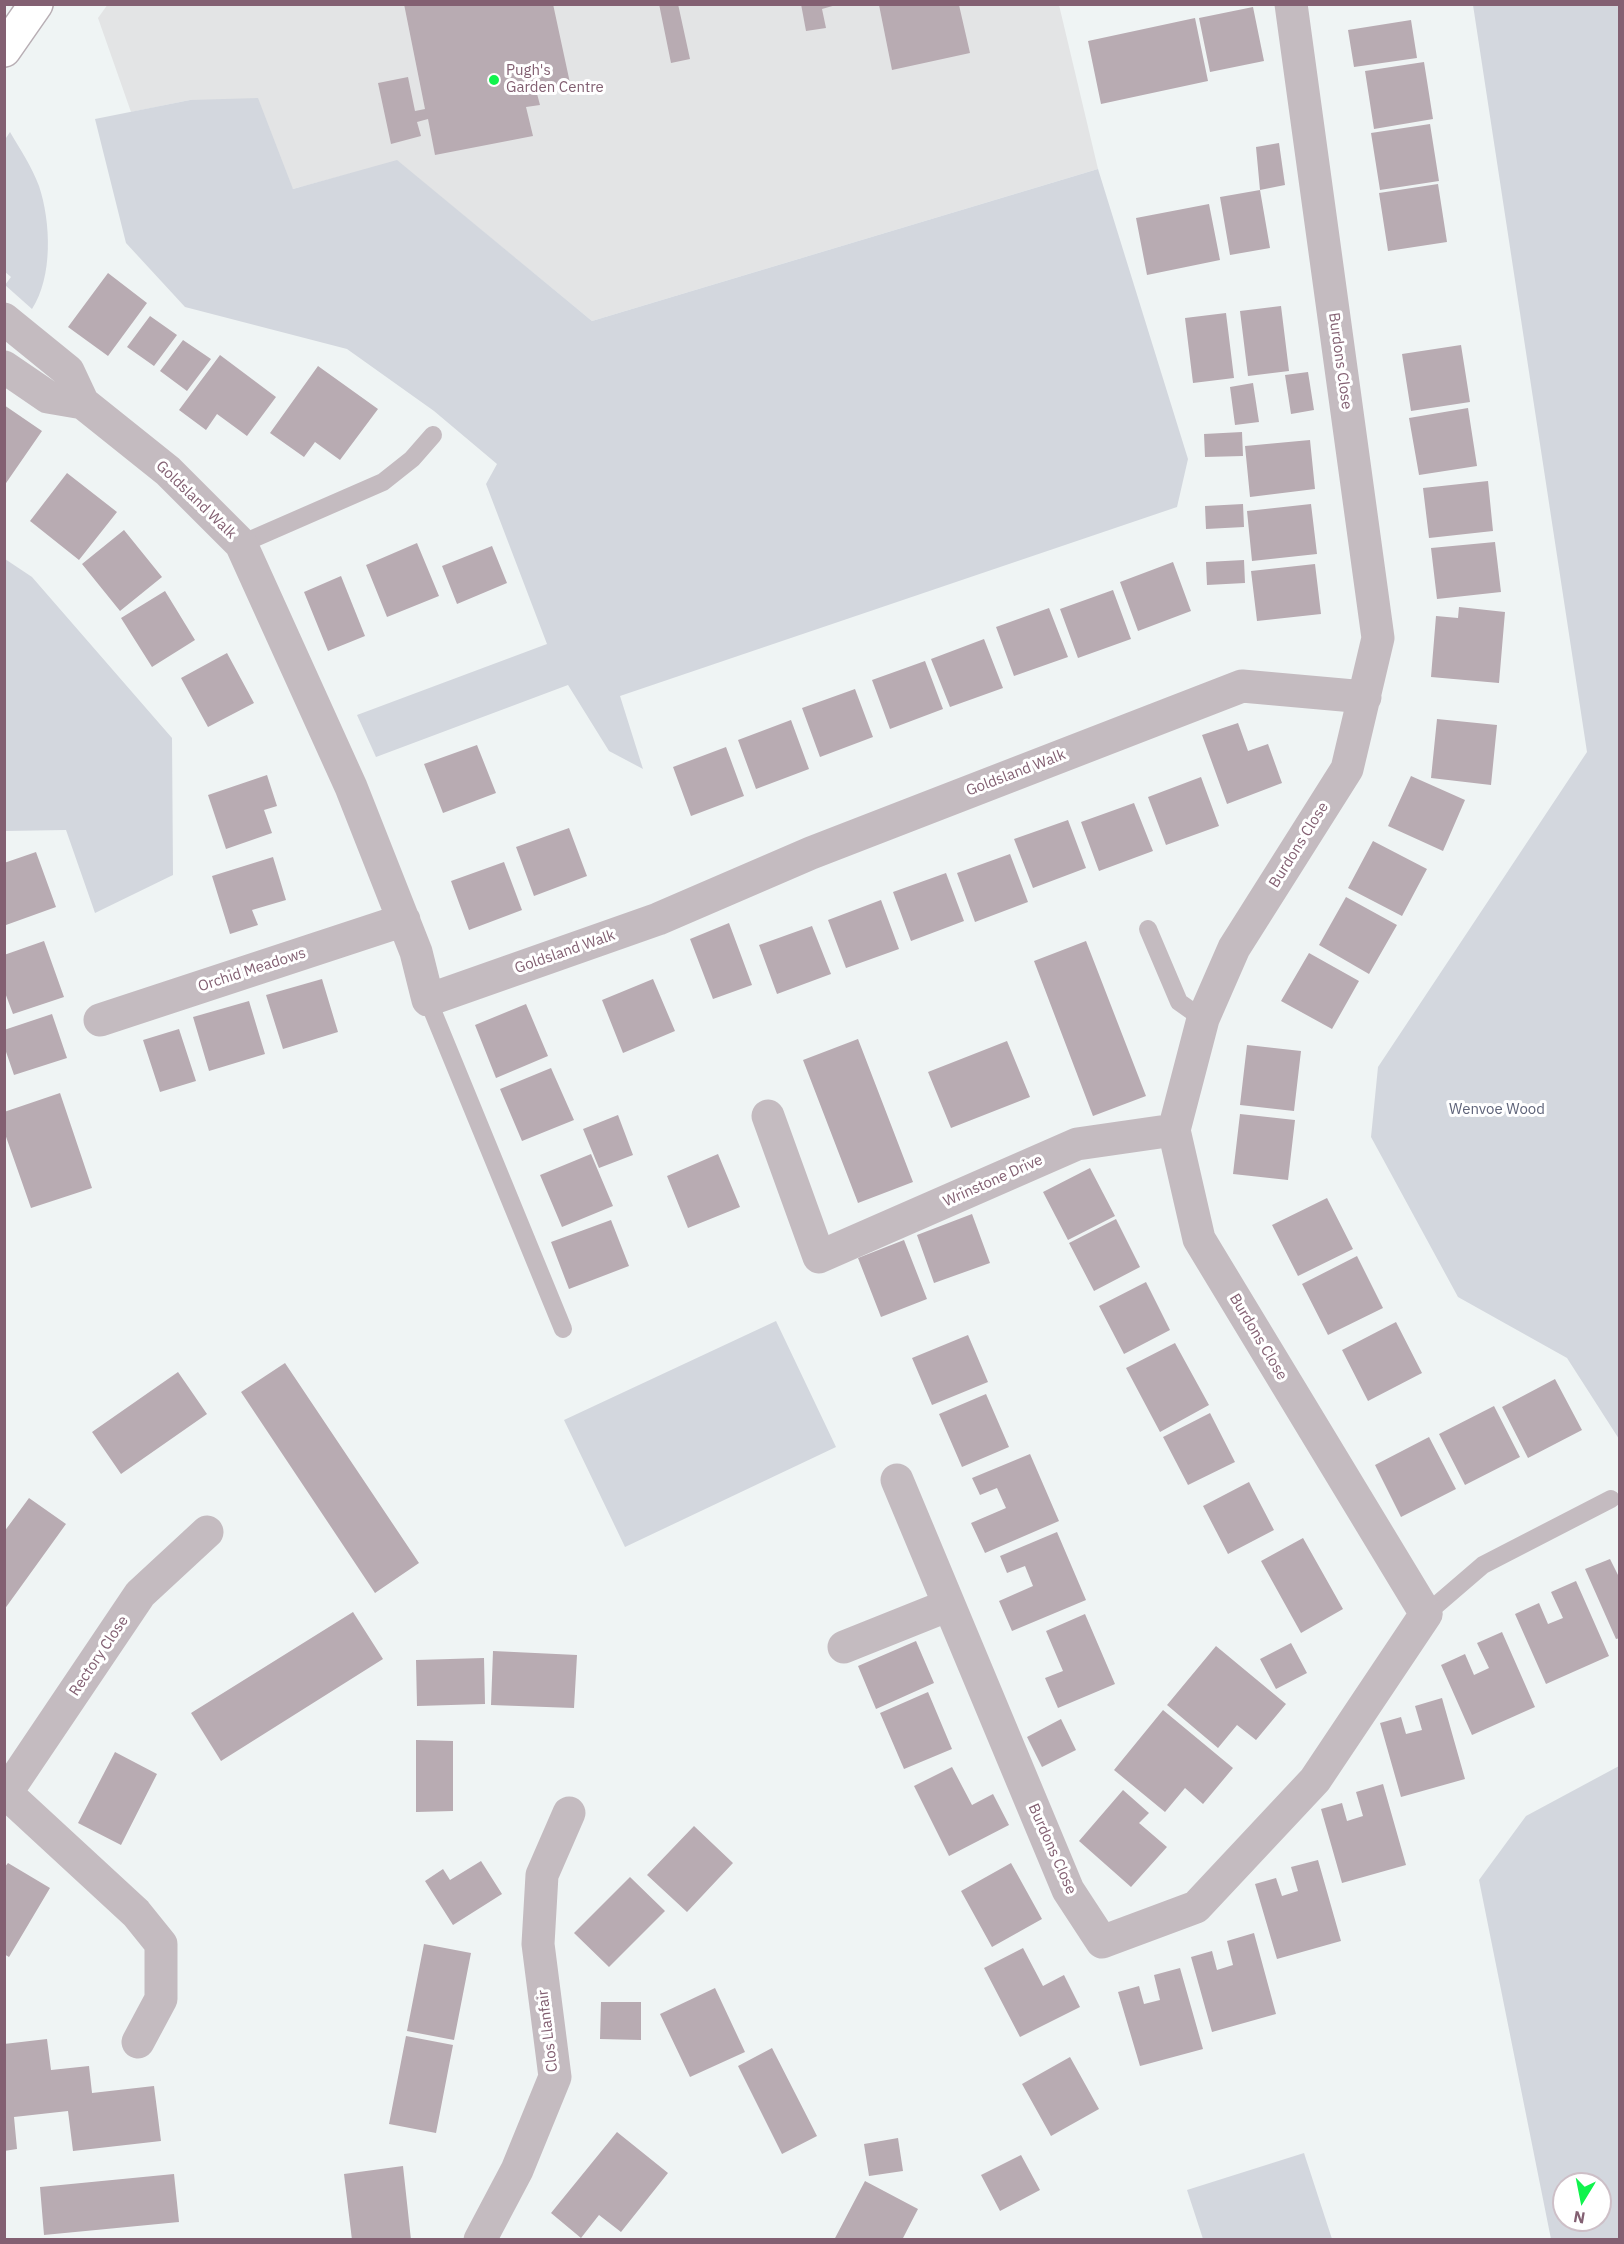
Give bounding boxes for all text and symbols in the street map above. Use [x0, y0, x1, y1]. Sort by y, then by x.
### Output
place label: Pugh's Garden Centre [506, 62, 604, 97]
marker: Pugh's Garden Centre [487, 73, 501, 87]
street label: Burdons Close [1324, 311, 1356, 411]
street label: Goldsland Walk [152, 457, 240, 543]
street label: Goldsland Walk [964, 746, 1068, 800]
street label: Burdons Close [1266, 799, 1332, 891]
street label: Goldsland Walk [512, 926, 618, 978]
street label: Orchid Meadows [196, 944, 308, 996]
park label: Wenvoe Wood [1449, 1101, 1545, 1119]
street label: Wrinstone Drive [941, 1151, 1045, 1211]
street label: Burdons Close [1225, 1291, 1291, 1383]
street label: Rectory Close [66, 1613, 132, 1699]
street label: Burdons Close [1024, 1801, 1080, 1897]
street label: Clos Llanfair [534, 1989, 562, 2073]
north arrow [1552, 2172, 1612, 2232]
text: N [1572, 2207, 1587, 2229]

